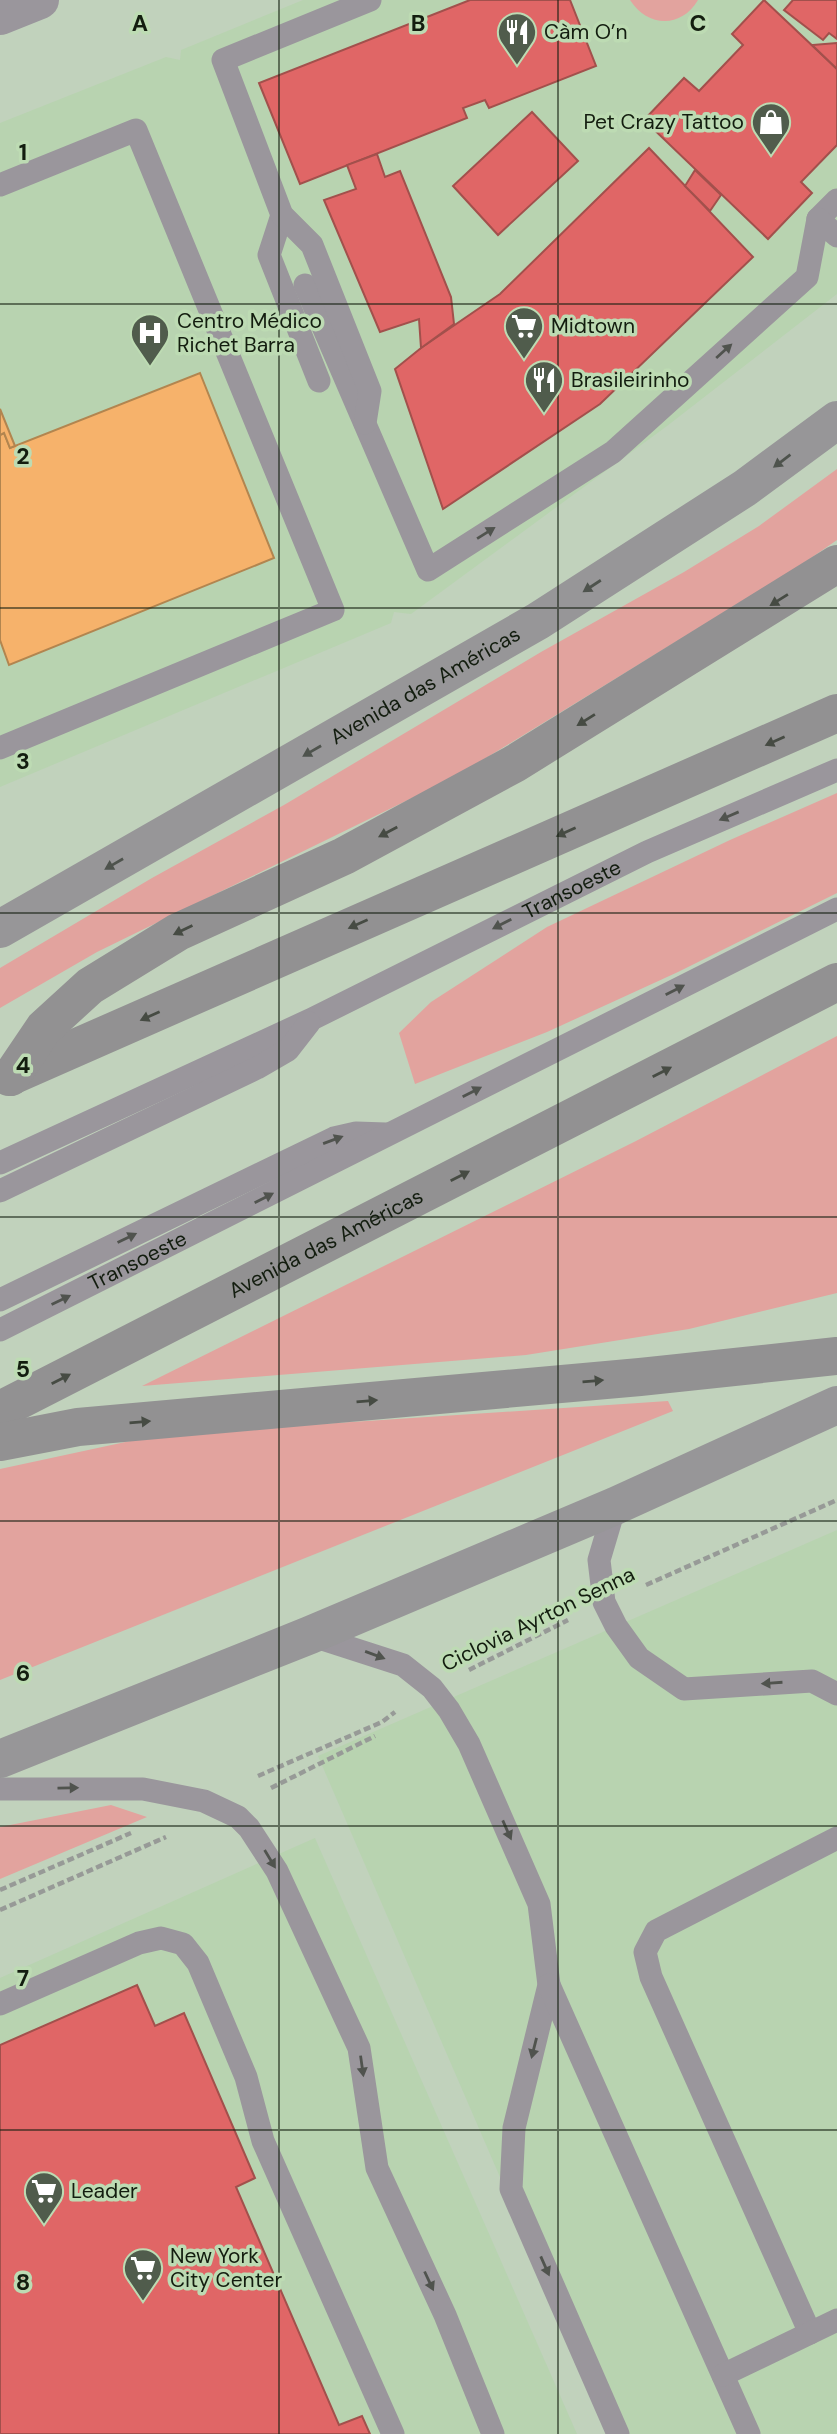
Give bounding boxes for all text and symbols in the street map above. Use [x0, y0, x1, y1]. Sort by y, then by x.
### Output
text: A [132, 8, 148, 38]
text: B [411, 8, 425, 38]
text: C [690, 8, 706, 38]
restaurant icon: Càm O’n [496, 11, 538, 66]
place label: Càm O’n [544, 18, 628, 46]
shop icon: Pet Crazy Tattoo [750, 101, 792, 156]
place label: Pet Crazy Tattoo [583, 108, 744, 136]
text: 1 [19, 137, 27, 167]
supermarket icon: Midtown [503, 305, 545, 360]
place label: Centro Médico Richet Barra [177, 307, 322, 359]
hospital icon: Centro Médico Richet Barra [129, 312, 171, 367]
place label: Midtown [551, 312, 635, 340]
one-way arrow [715, 344, 732, 360]
restaurant icon: Brasileirinho [523, 359, 565, 414]
place label: Brasileirinho [571, 366, 689, 394]
text: 2 [16, 441, 30, 471]
one-way arrow [773, 453, 791, 467]
one-way arrow [476, 527, 496, 540]
one-way arrow [583, 580, 602, 593]
one-way arrow [769, 593, 789, 606]
street label: Avenida das Américas [325, 620, 525, 751]
one-way arrow [576, 713, 595, 726]
one-way arrow [764, 736, 785, 747]
one-way arrow [302, 745, 321, 757]
text: 3 [16, 746, 30, 776]
one-way arrow [719, 811, 740, 822]
one-way arrow [556, 826, 576, 838]
one-way arrow [378, 827, 398, 838]
street label: Transoeste [518, 853, 626, 926]
one-way arrow [105, 858, 124, 870]
one-way arrow [348, 918, 368, 930]
one-way arrow [492, 919, 512, 930]
one-way arrow [173, 925, 193, 936]
one-way arrow [665, 984, 685, 996]
one-way arrow [139, 1010, 160, 1021]
text: 4 [16, 1050, 31, 1080]
one-way arrow [652, 1066, 672, 1078]
one-way arrow [462, 1087, 482, 1098]
one-way arrow [322, 1134, 343, 1145]
one-way arrow [450, 1170, 470, 1181]
street label: Avenida das Américas [224, 1182, 428, 1305]
one-way arrow [254, 1192, 274, 1203]
street label: Transoeste [84, 1224, 192, 1297]
one-way arrow [117, 1232, 137, 1243]
one-way arrow [51, 1295, 71, 1306]
text: 5 [16, 1354, 30, 1384]
one-way arrow [51, 1374, 71, 1385]
one-way arrow [583, 1375, 605, 1386]
one-way arrow [356, 1395, 378, 1406]
one-way arrow [129, 1416, 151, 1427]
street label: Ciclovia Ayrton Senna [437, 1560, 639, 1678]
one-way arrow [365, 1650, 386, 1661]
text: 6 [16, 1658, 30, 1688]
one-way arrow [761, 1678, 783, 1689]
one-way arrow [57, 1782, 79, 1794]
one-way arrow [501, 1820, 513, 1840]
one-way arrow [263, 1850, 276, 1869]
text: 7 [17, 1963, 29, 1993]
one-way arrow [528, 2037, 539, 2059]
one-way arrow [356, 2056, 367, 2078]
supermarket icon: Leader [23, 2170, 65, 2225]
place label: Leader [71, 2177, 138, 2205]
place label: New York City Center [170, 2242, 282, 2294]
supermarket icon: New York City Center [122, 2247, 164, 2302]
one-way arrow [539, 2256, 551, 2276]
text: 8 [16, 2267, 30, 2297]
one-way arrow [423, 2271, 435, 2291]

